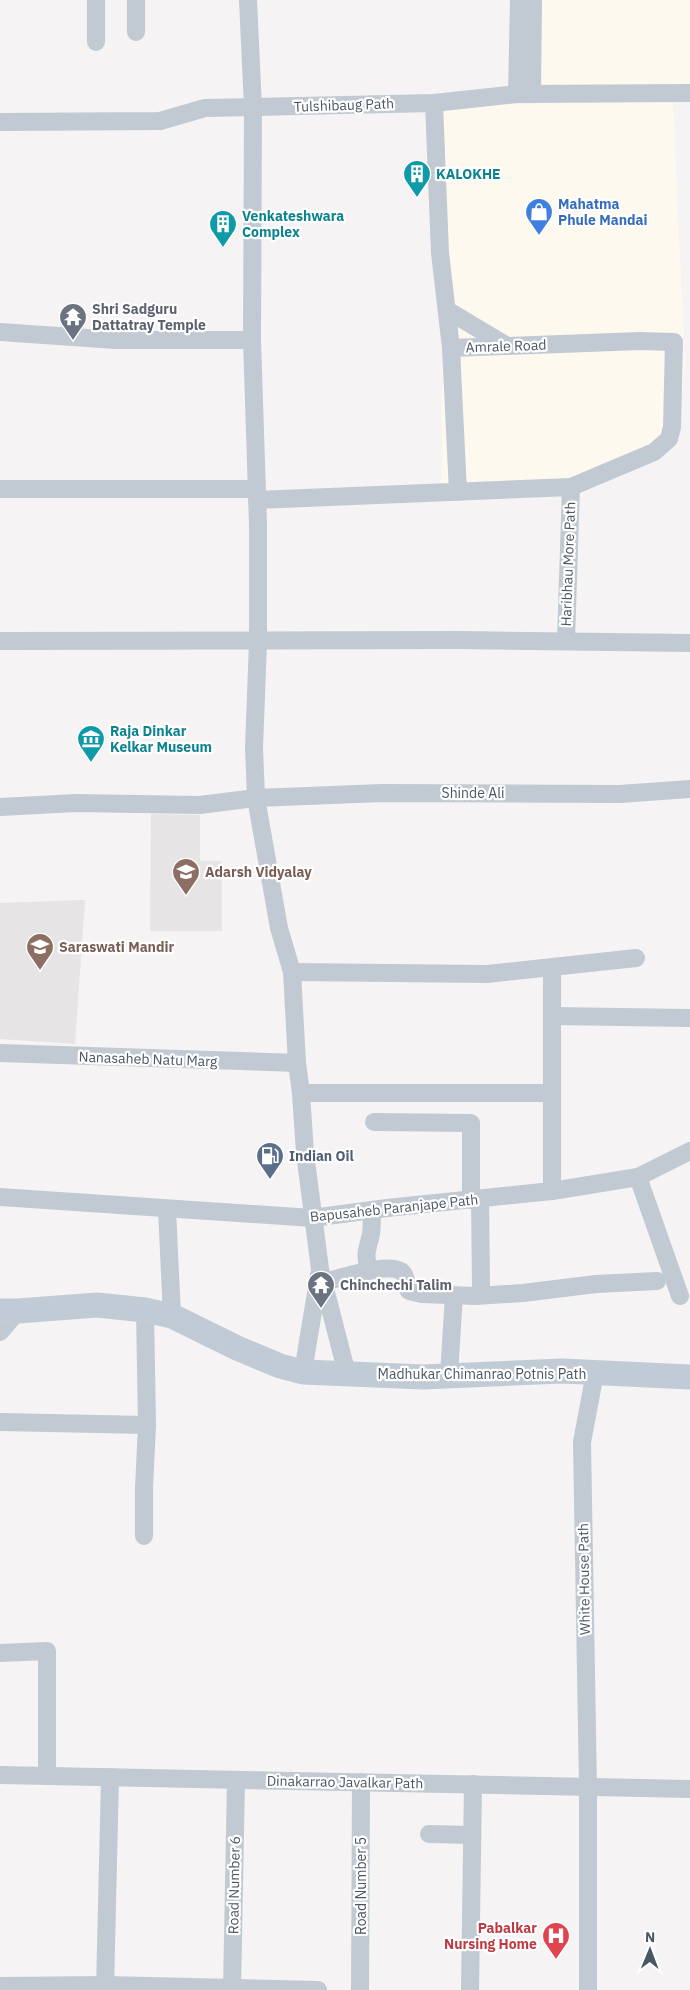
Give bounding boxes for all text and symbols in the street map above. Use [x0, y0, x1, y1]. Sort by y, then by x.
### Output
street label: Tulshibaug Path [294, 94, 394, 116]
building icon: KALOKHE [402, 159, 432, 198]
place label: KALOKHE [436, 165, 501, 183]
place label: Mahatma Phule Mandai [558, 195, 648, 229]
shop icon: Mahatma Phule Mandai [524, 197, 554, 236]
place label: Venkateshwara Complex [242, 207, 344, 241]
building icon: Venkateshwara Complex [208, 209, 238, 248]
place label: Shri Sadguru Dattatray Temple [92, 300, 206, 334]
temple icon: Shri Sadguru Dattatray Temple [58, 302, 88, 341]
street label: Amrale Road [465, 336, 547, 356]
street label: Haribhau More Path [557, 501, 579, 627]
place label: Raja Dinkar Kelkar Museum [110, 722, 212, 756]
museum icon: Raja Dinkar Kelkar Museum [76, 724, 106, 763]
street label: Shinde Ali [442, 784, 504, 802]
school or university icon: Adarsh Vidyalay [171, 857, 201, 896]
place label: Adarsh Vidyalay [205, 863, 312, 881]
school or university icon: Saraswati Mandir [25, 932, 55, 971]
place label: Saraswati Mandir [59, 938, 174, 956]
street label: Nanasaheb Natu Marg [78, 1048, 218, 1070]
fuel station icon: Indian Oil [255, 1141, 285, 1180]
place label: Indian Oil [289, 1147, 354, 1165]
street label: Bapusaheb Paranjape Path [309, 1190, 479, 1226]
temple icon: Chinchechi Talim [306, 1270, 336, 1309]
place label: Chinchechi Talim [340, 1276, 452, 1294]
street label: Madhukar Chimanrao Potnis Path [378, 1365, 586, 1383]
street label: White House Path [574, 1523, 594, 1635]
street label: Dinakarrao Javalkar Path [267, 1772, 423, 1792]
street label: Road Number 6 [224, 1836, 244, 1934]
street label: Road Number 5 [352, 1837, 370, 1935]
place label: Pabalkar Nursing Home [444, 1919, 537, 1953]
hospital icon: Pabalkar Nursing Home [541, 1921, 571, 1960]
north arrow [625, 1925, 675, 1975]
text: N [645, 1928, 655, 1946]

